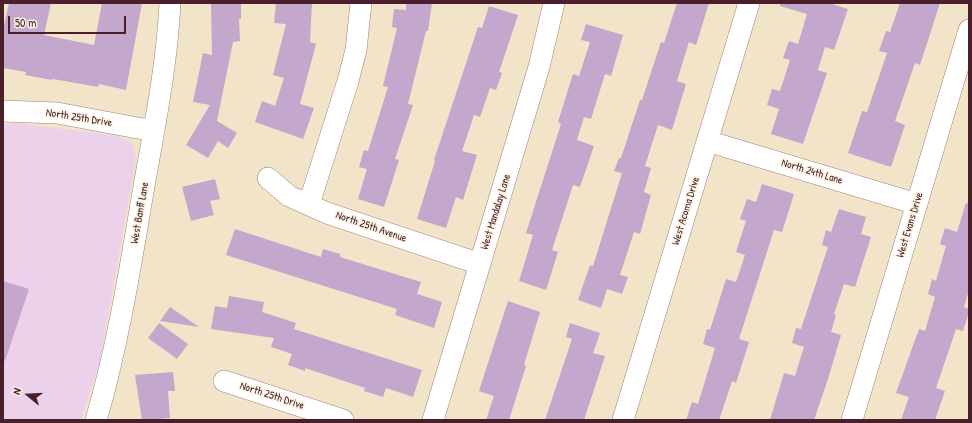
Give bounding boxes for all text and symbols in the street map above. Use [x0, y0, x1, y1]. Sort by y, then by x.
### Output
scale bar [10, 8, 128, 34]
text: 50 m [15, 14, 36, 31]
street label: North 25th Drive [45, 106, 113, 130]
street label: North 24th Lane [780, 156, 844, 188]
street label: West Mandalay Lane [478, 173, 514, 251]
street label: West Acoma Drive [669, 175, 703, 247]
street label: West Banff Lane [128, 181, 152, 245]
street label: West Evans Drive [894, 191, 926, 259]
street label: North 25th Avenue [334, 209, 408, 245]
north arrow [8, 375, 48, 415]
street label: North 25th Drive [238, 379, 306, 413]
text: N [9, 386, 24, 396]

